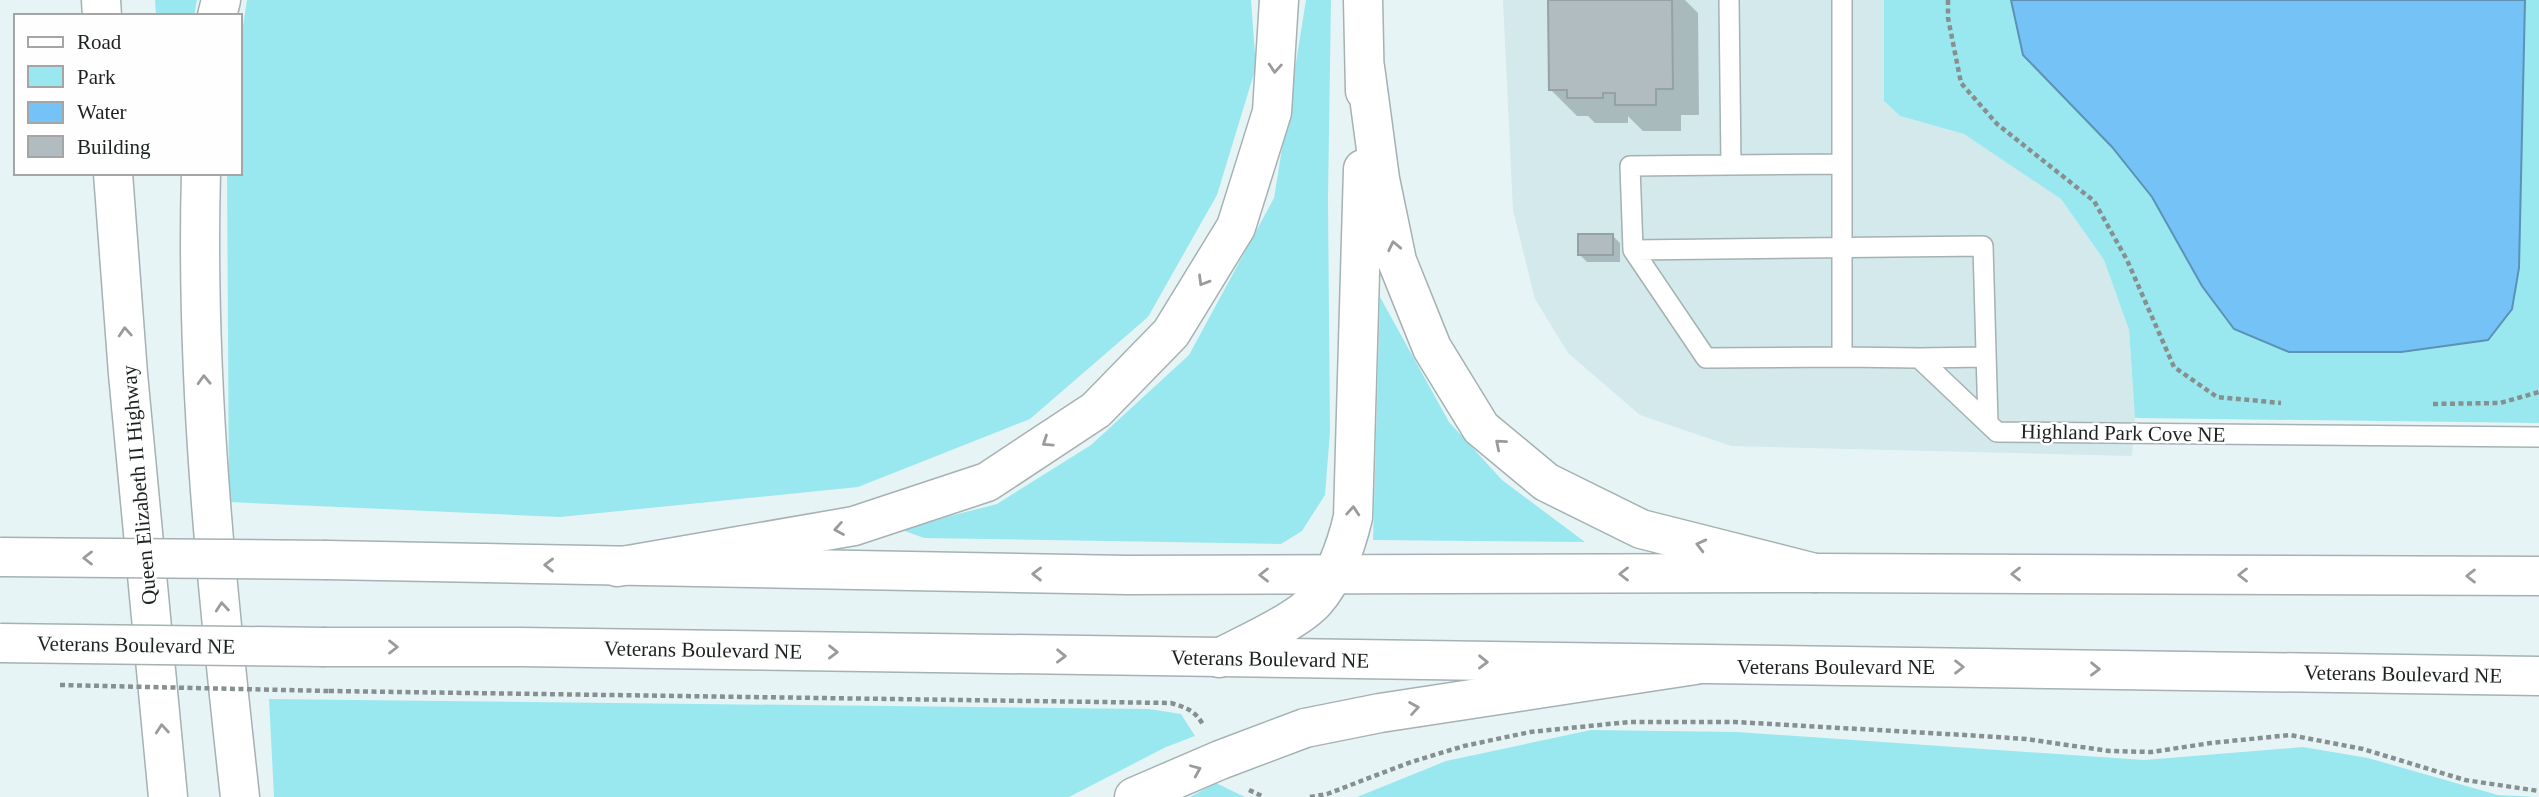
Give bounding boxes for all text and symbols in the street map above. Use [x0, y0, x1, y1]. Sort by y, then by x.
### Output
legend [14, 14, 242, 175]
text: Road [77, 30, 122, 54]
one-way arrow [1268, 63, 1283, 74]
text: Park [77, 65, 116, 89]
text: Water [77, 100, 127, 124]
text: Building [77, 135, 151, 159]
one-way arrow [1388, 240, 1403, 252]
one-way arrow [1199, 273, 1212, 286]
one-way arrow [118, 326, 133, 337]
street label: Queen Elizabeth II Highway [117, 364, 161, 606]
one-way arrow [197, 375, 212, 386]
street label: Highland Park Cove NE [2020, 419, 2226, 447]
one-way arrow [1042, 434, 1055, 447]
one-way arrow [1496, 440, 1509, 452]
one-way arrow [1345, 505, 1360, 516]
one-way arrow [833, 521, 845, 536]
one-way arrow [1695, 539, 1707, 553]
one-way arrow [82, 550, 92, 566]
one-way arrow [543, 558, 554, 573]
one-way arrow [1031, 566, 1042, 581]
one-way arrow [1618, 566, 1629, 582]
one-way arrow [2010, 566, 2021, 582]
one-way arrow [1259, 567, 1269, 583]
one-way arrow [2238, 567, 2248, 583]
one-way arrow [2465, 568, 2476, 584]
one-way arrow [215, 601, 230, 612]
street label: Veterans Boulevard NE [37, 631, 235, 659]
street label: Veterans Boulevard NE [604, 636, 802, 664]
one-way arrow [389, 639, 399, 655]
one-way arrow [829, 644, 839, 660]
street label: Veterans Boulevard NE [1171, 645, 1369, 673]
one-way arrow [1056, 648, 1067, 663]
one-way arrow [1478, 654, 1488, 670]
street label: Veterans Boulevard NE [1737, 655, 1935, 679]
one-way arrow [1954, 660, 1965, 675]
street label: Veterans Boulevard NE [2304, 660, 2502, 688]
one-way arrow [2091, 661, 2101, 677]
one-way arrow [1408, 701, 1420, 716]
one-way arrow [155, 723, 170, 734]
one-way arrow [1189, 764, 1202, 778]

